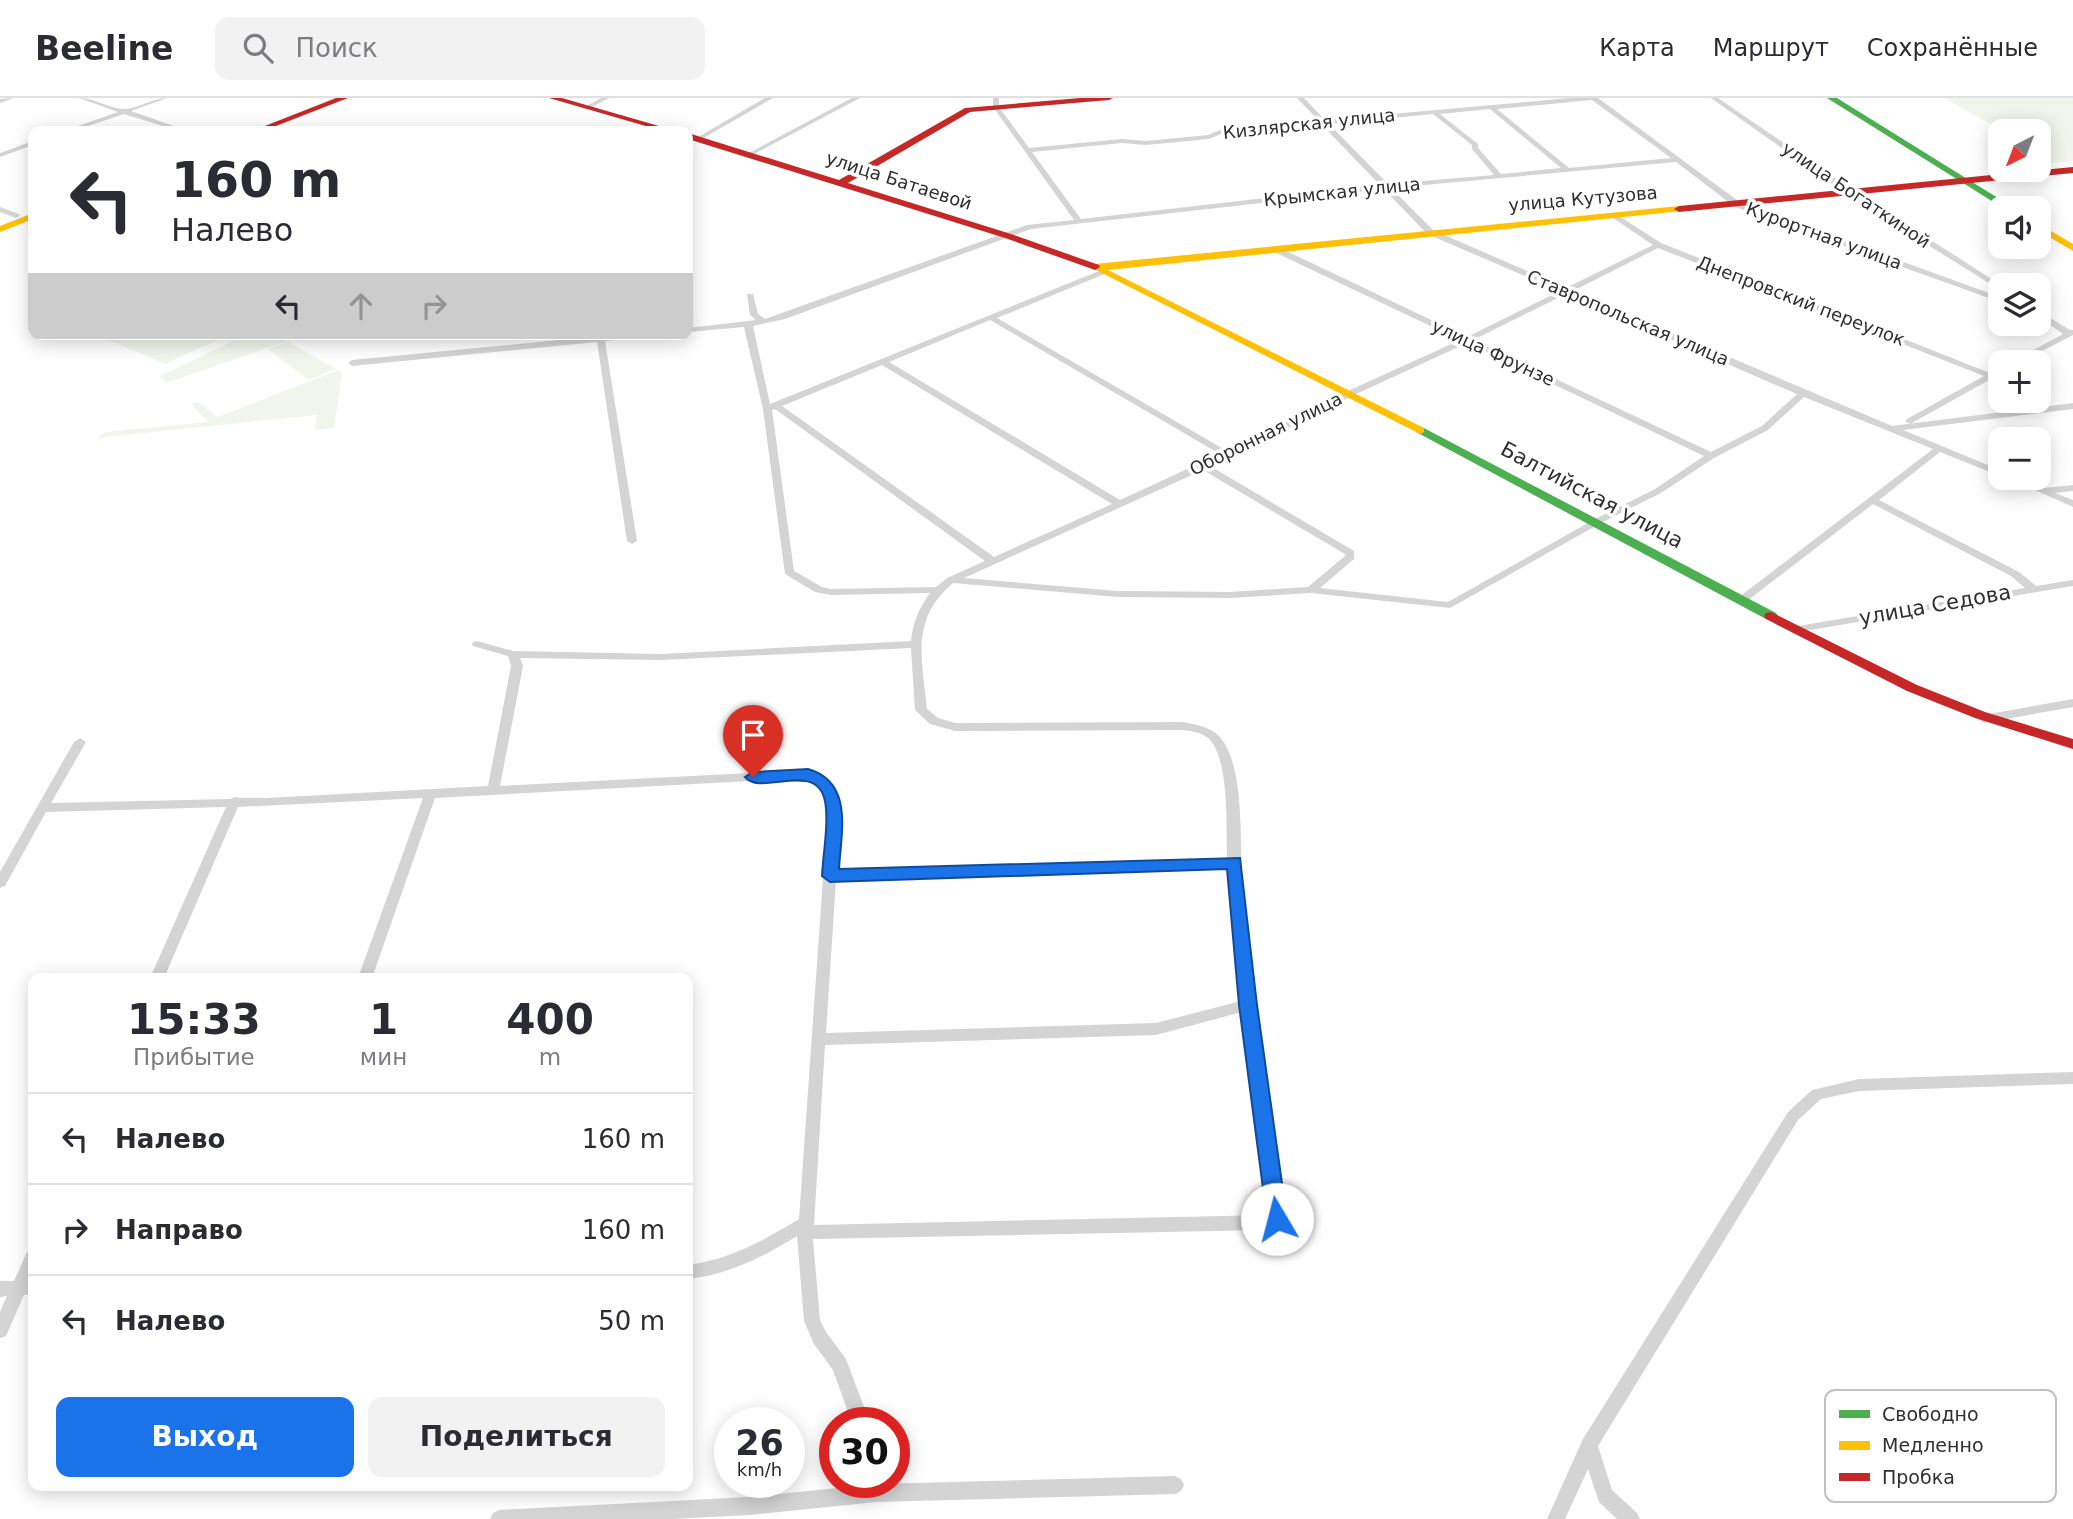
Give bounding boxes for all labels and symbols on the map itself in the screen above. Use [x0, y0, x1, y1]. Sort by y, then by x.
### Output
street label: Кизлярская улица [1222, 104, 1396, 143]
north arrow [1988, 119, 2051, 182]
street label: улица Богаткиной [1778, 137, 1934, 252]
street label: улица Батаевой [824, 147, 975, 214]
street label: Крымская улица [1263, 173, 1421, 210]
street label: улица Кутузова [1507, 182, 1658, 215]
street label: Курортная улица [1743, 198, 1905, 273]
street label: Днепровский переулок [1694, 251, 1908, 350]
street label: Ставропольская улица [1524, 265, 1732, 370]
street label: улица Фрунзе [1429, 315, 1558, 390]
street label: Оборонная улица [1186, 388, 1345, 480]
street label: Балтийская улица [1497, 437, 1687, 553]
street label: улица Седова [1857, 580, 2013, 630]
pin [723, 705, 783, 777]
position arrow [1240, 1182, 1314, 1256]
legend [1825, 1390, 2056, 1502]
text: Свободно [1882, 1403, 1979, 1425]
speed limit sign: 30 [819, 1407, 910, 1498]
text: Медленно [1882, 1434, 1984, 1456]
text: Пробка [1882, 1466, 1955, 1488]

